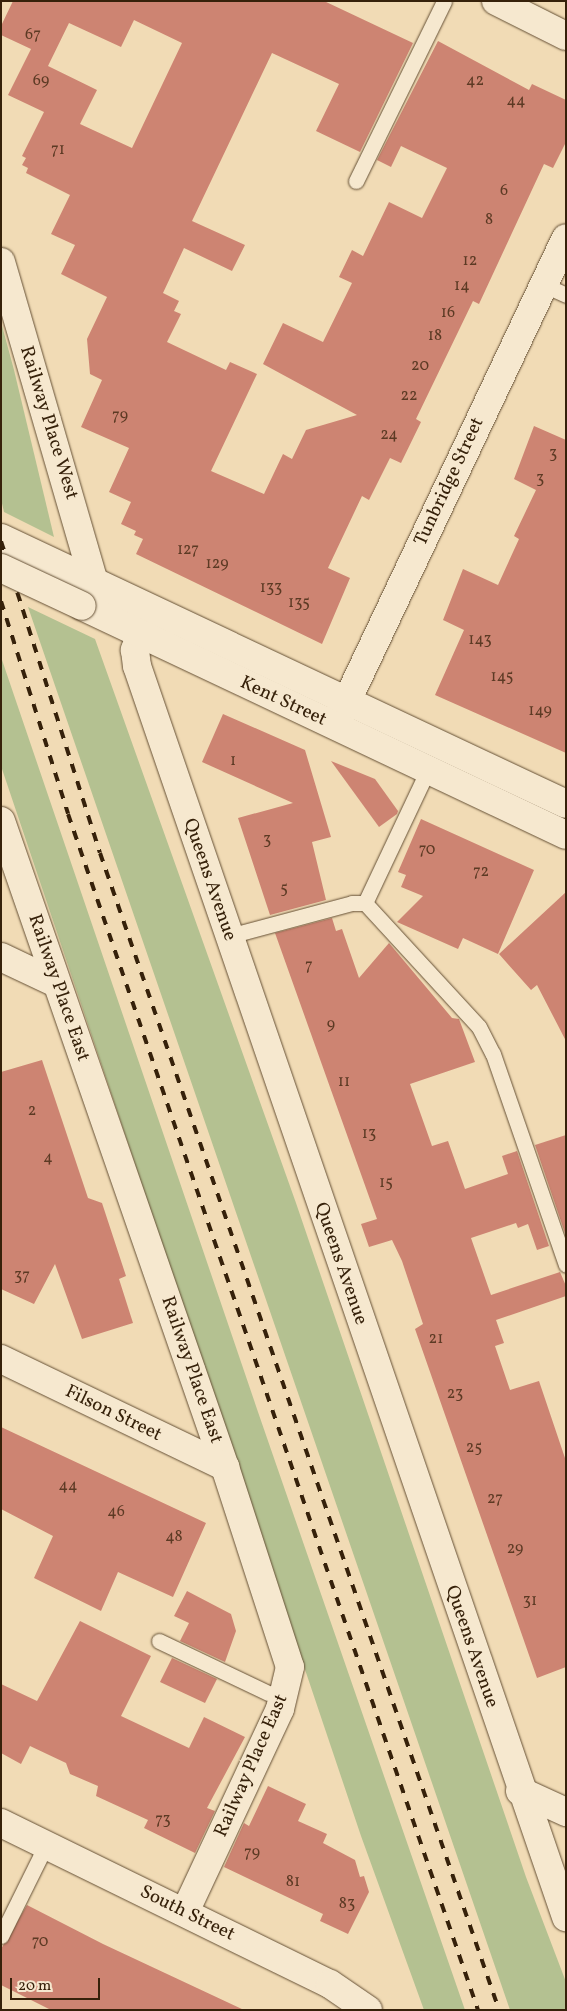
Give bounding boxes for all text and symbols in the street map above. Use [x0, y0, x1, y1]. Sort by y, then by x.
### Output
house number: 67 [25, 25, 41, 45]
house number: 69 [33, 71, 49, 91]
house number: 42 [466, 71, 484, 91]
house number: 44 [506, 91, 526, 111]
house number: 71 [51, 140, 65, 160]
house number: 6 [500, 181, 508, 201]
house number: 8 [485, 210, 493, 230]
house number: 12 [463, 251, 477, 271]
house number: 14 [454, 276, 470, 296]
house number: 16 [441, 303, 455, 323]
house number: 18 [428, 326, 442, 346]
street label: Railway Place West [14, 343, 82, 503]
house number: 20 [411, 356, 429, 376]
house number: 22 [400, 386, 418, 406]
house number: 79 [112, 406, 128, 426]
street label: Tunbridge Street [410, 414, 490, 550]
house number: 24 [380, 425, 398, 445]
house number: 3 [549, 444, 557, 464]
house number: 3 [536, 469, 544, 489]
house number: 127 [177, 540, 199, 560]
house number: 129 [206, 554, 228, 574]
house number: 133 [260, 578, 282, 598]
house number: 135 [288, 593, 310, 613]
house number: 143 [468, 630, 492, 650]
house number: 145 [491, 667, 513, 687]
street label: Kent Street [236, 672, 330, 732]
house number: 149 [528, 701, 552, 721]
house number: 1 [230, 751, 236, 771]
street label: Queens Avenue [177, 816, 241, 944]
house number: 3 [263, 830, 271, 850]
house number: 70 [419, 840, 435, 860]
house number: 72 [473, 862, 489, 882]
house number: 5 [280, 879, 288, 899]
street label: Railway Place East [22, 911, 94, 1065]
house number: 7 [305, 956, 313, 976]
house number: 9 [327, 1015, 335, 1035]
house number: 11 [338, 1072, 350, 1092]
house number: 2 [28, 1101, 36, 1121]
house number: 13 [362, 1124, 376, 1144]
house number: 4 [43, 1148, 53, 1168]
house number: 15 [379, 1173, 393, 1193]
street label: Queens Avenue [308, 1200, 372, 1328]
house number: 37 [14, 1266, 30, 1286]
street label: Railway Place East [155, 1293, 227, 1447]
house number: 21 [429, 1329, 443, 1349]
street label: Filson Street [61, 1381, 165, 1447]
house number: 23 [447, 1384, 463, 1404]
house number: 25 [466, 1438, 482, 1458]
house number: 44 [58, 1476, 78, 1496]
house number: 27 [487, 1489, 503, 1509]
house number: 46 [107, 1502, 125, 1522]
house number: 48 [165, 1527, 183, 1547]
house number: 29 [507, 1539, 523, 1559]
street label: Queens Avenue [439, 1583, 503, 1711]
house number: 31 [523, 1591, 537, 1611]
street label: Railway Place East [210, 1691, 294, 1841]
house number: 73 [155, 1810, 171, 1830]
house number: 79 [244, 1843, 260, 1863]
house number: 81 [286, 1872, 300, 1892]
street label: South Street [136, 1881, 238, 1947]
house number: 83 [339, 1894, 355, 1914]
house number: 70 [32, 1932, 48, 1952]
scale bar [12, 1968, 102, 2000]
text: 20 m [18, 1976, 51, 1997]

